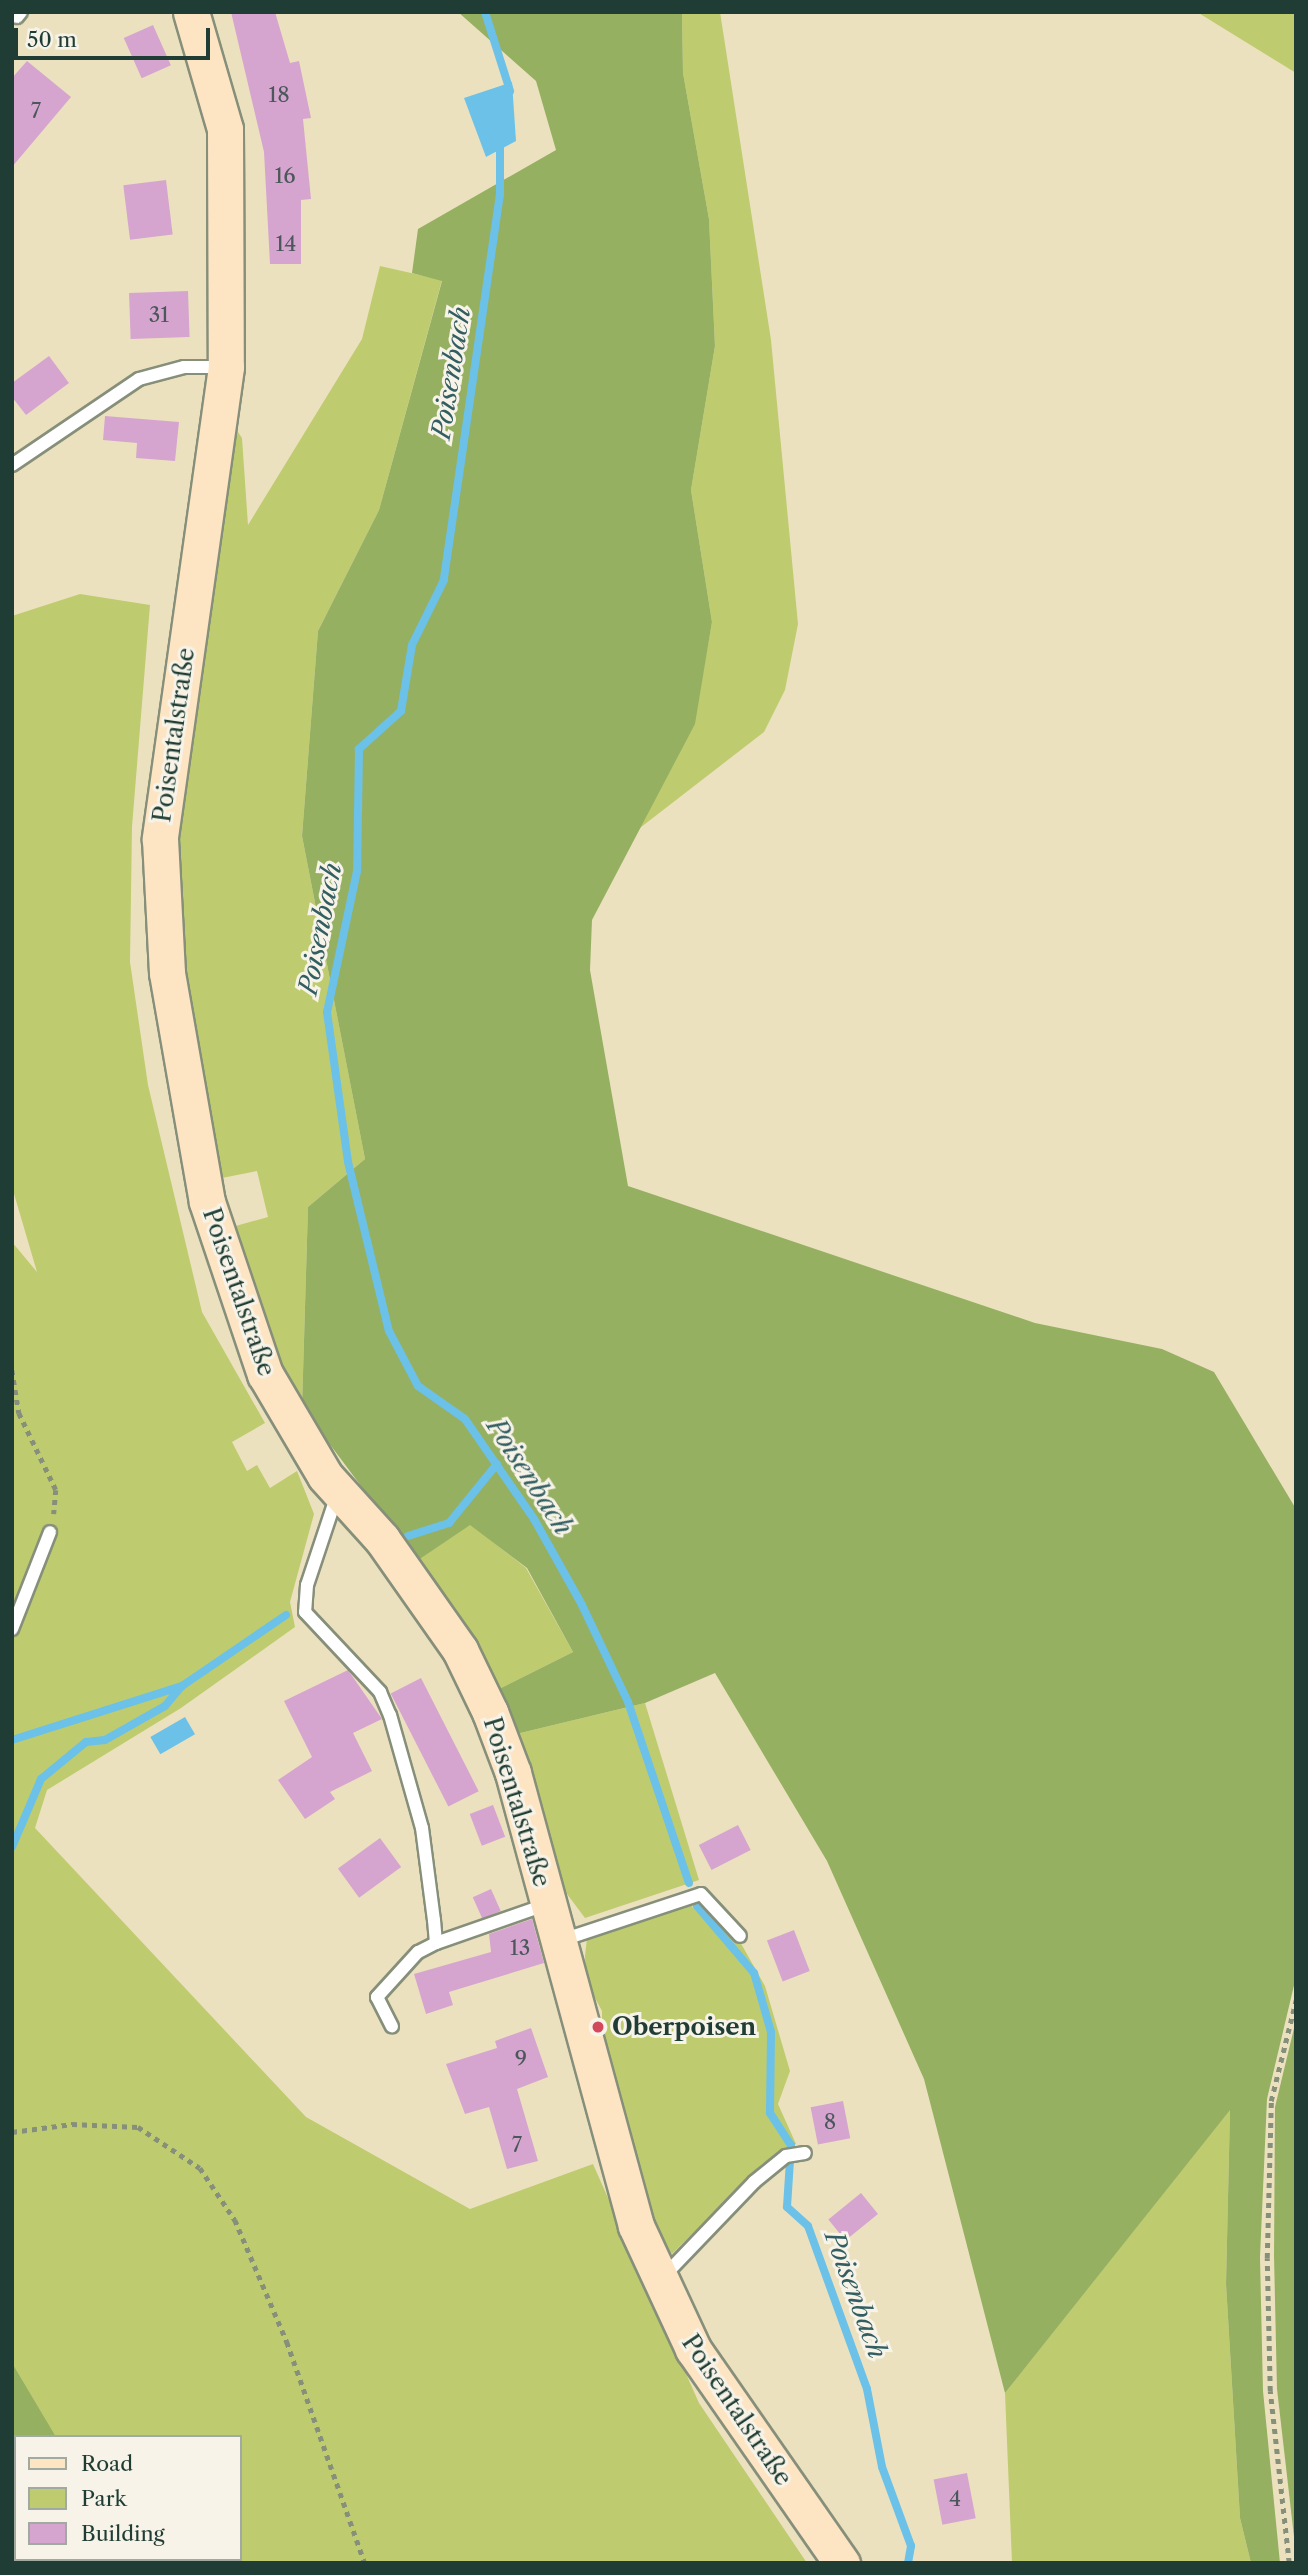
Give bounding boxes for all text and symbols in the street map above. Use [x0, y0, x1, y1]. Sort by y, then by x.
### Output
scale bar [18, 14, 214, 58]
text: 50 m [27, 27, 77, 52]
house number: 18 [268, 82, 290, 108]
house number: 7 [31, 98, 41, 124]
house number: 16 [274, 163, 296, 189]
house number: 14 [276, 231, 296, 257]
house number: 31 [149, 302, 169, 328]
water label: Poisenbach [426, 305, 478, 441]
street label: Poisentalstraße [147, 646, 201, 824]
water label: Poisenbach [293, 861, 349, 997]
street label: Poisentalstraße [197, 1204, 281, 1380]
water label: Poisenbach [480, 1413, 578, 1541]
street label: Poisentalstraße [477, 1714, 557, 1890]
house number: 13 [510, 1935, 530, 1961]
place label: Oberpoisen [612, 2013, 756, 2041]
marker: Oberpoisen [590, 2019, 606, 2035]
house number: 9 [515, 2046, 527, 2072]
house number: 8 [824, 2109, 836, 2135]
house number: 7 [512, 2132, 522, 2158]
water label: Poisenbach [818, 2227, 892, 2363]
street label: Poisentalstraße [676, 2329, 798, 2491]
legend [14, 2435, 242, 2561]
text: Road [81, 2451, 133, 2476]
text: Park [81, 2486, 127, 2511]
house number: 4 [949, 2486, 961, 2512]
text: Building [81, 2521, 165, 2546]

